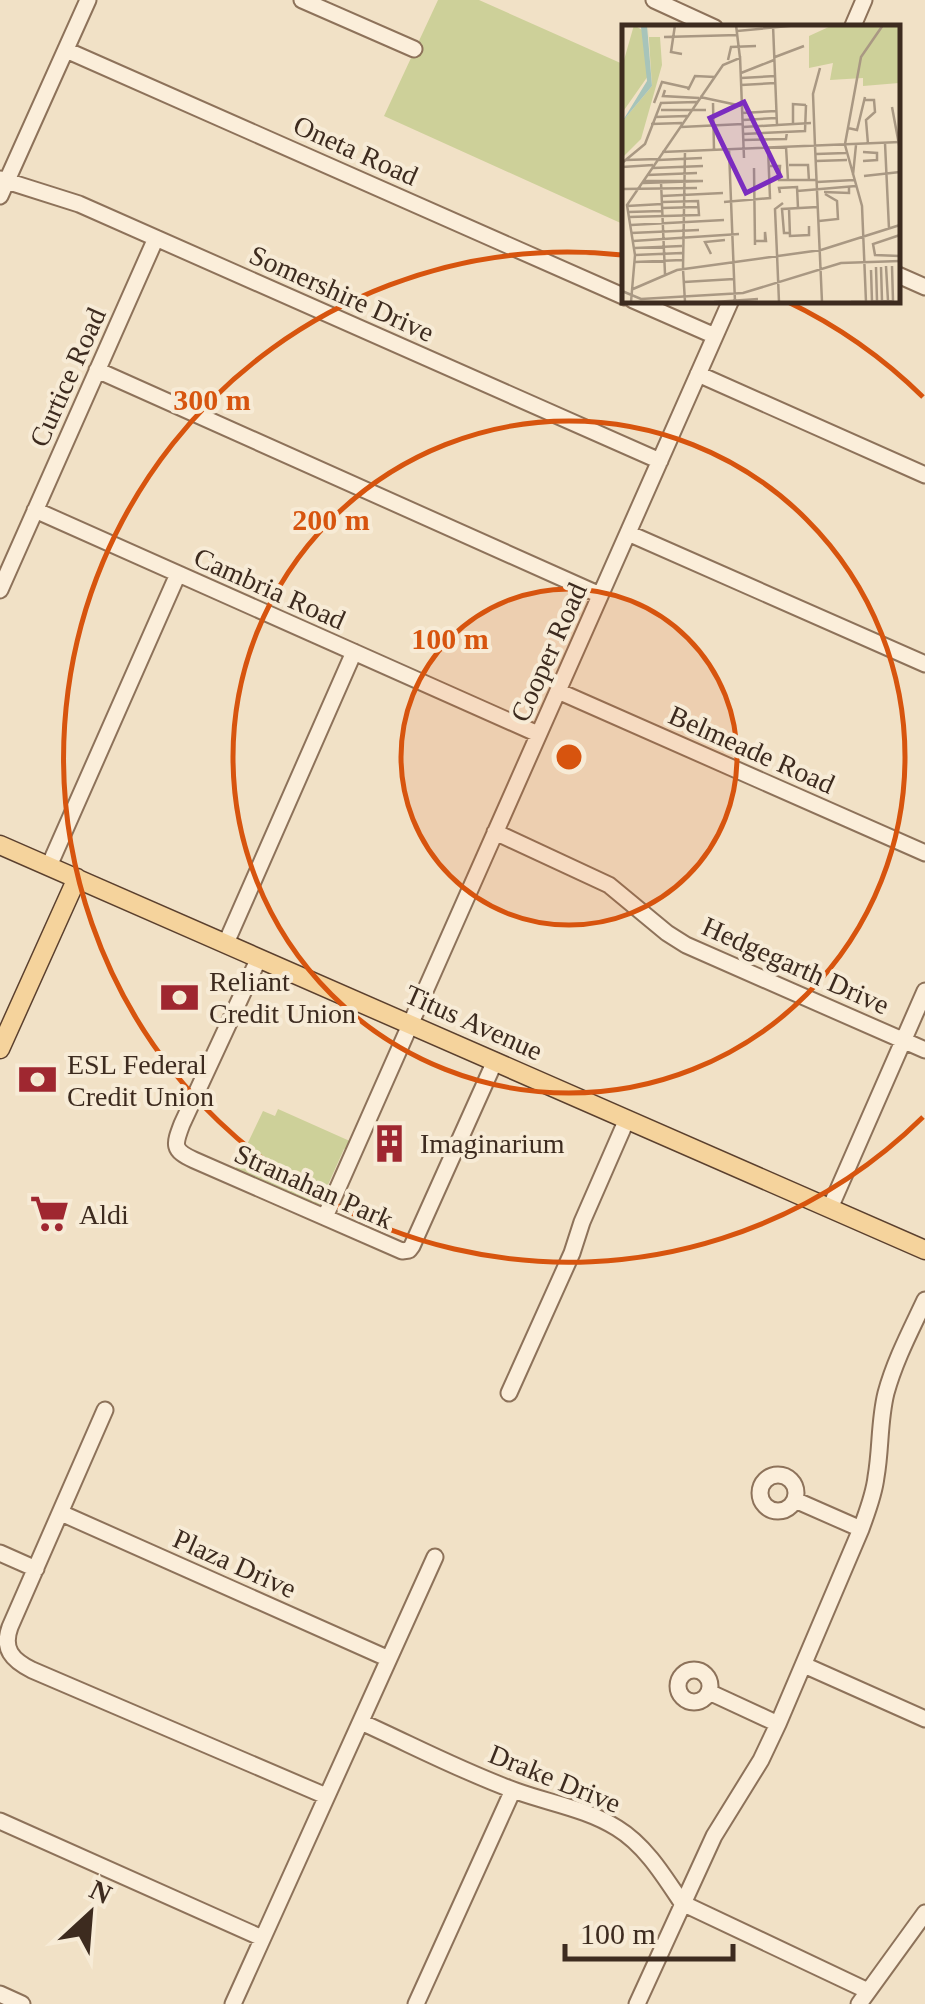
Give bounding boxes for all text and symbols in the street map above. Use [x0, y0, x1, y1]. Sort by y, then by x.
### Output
inset map [622, 25, 900, 302]
street label: Oneta Road [289, 109, 423, 192]
street label: Somershire Drive [245, 239, 439, 348]
street label: Curtice Road [23, 303, 112, 451]
text: 300 m [173, 383, 251, 416]
text: 200 m [292, 503, 370, 536]
street label: Cambria Road [189, 541, 350, 636]
street label: Cooper Road [504, 578, 593, 726]
text: 100 m [411, 622, 489, 655]
street label: Belmeade Road [664, 699, 839, 800]
centre of rings [551, 739, 587, 775]
street label: Hedgegarth Drive [698, 910, 894, 1021]
place label: Reliant Credit Union [209, 966, 356, 1029]
bank icon: Reliant Credit Union [158, 976, 200, 1018]
street label: Titus Avenue [400, 978, 547, 1067]
place label: ESL Federal Credit Union [67, 1049, 214, 1112]
bank icon: ESL Federal Credit Union [16, 1059, 58, 1101]
building icon: Imaginarium [369, 1122, 411, 1164]
place label: Imaginarium [420, 1128, 565, 1159]
street label: Stranahan Park [230, 1138, 398, 1235]
supermarket icon: Aldi [28, 1193, 70, 1235]
place label: Aldi [79, 1199, 129, 1230]
street label: Plaza Drive [168, 1523, 301, 1604]
street label: Drake Drive [484, 1738, 625, 1819]
north arrow [40, 1864, 140, 1964]
text: N [85, 1874, 117, 1910]
scale bar [565, 1899, 732, 1961]
text: 100 m [580, 1917, 656, 1950]

